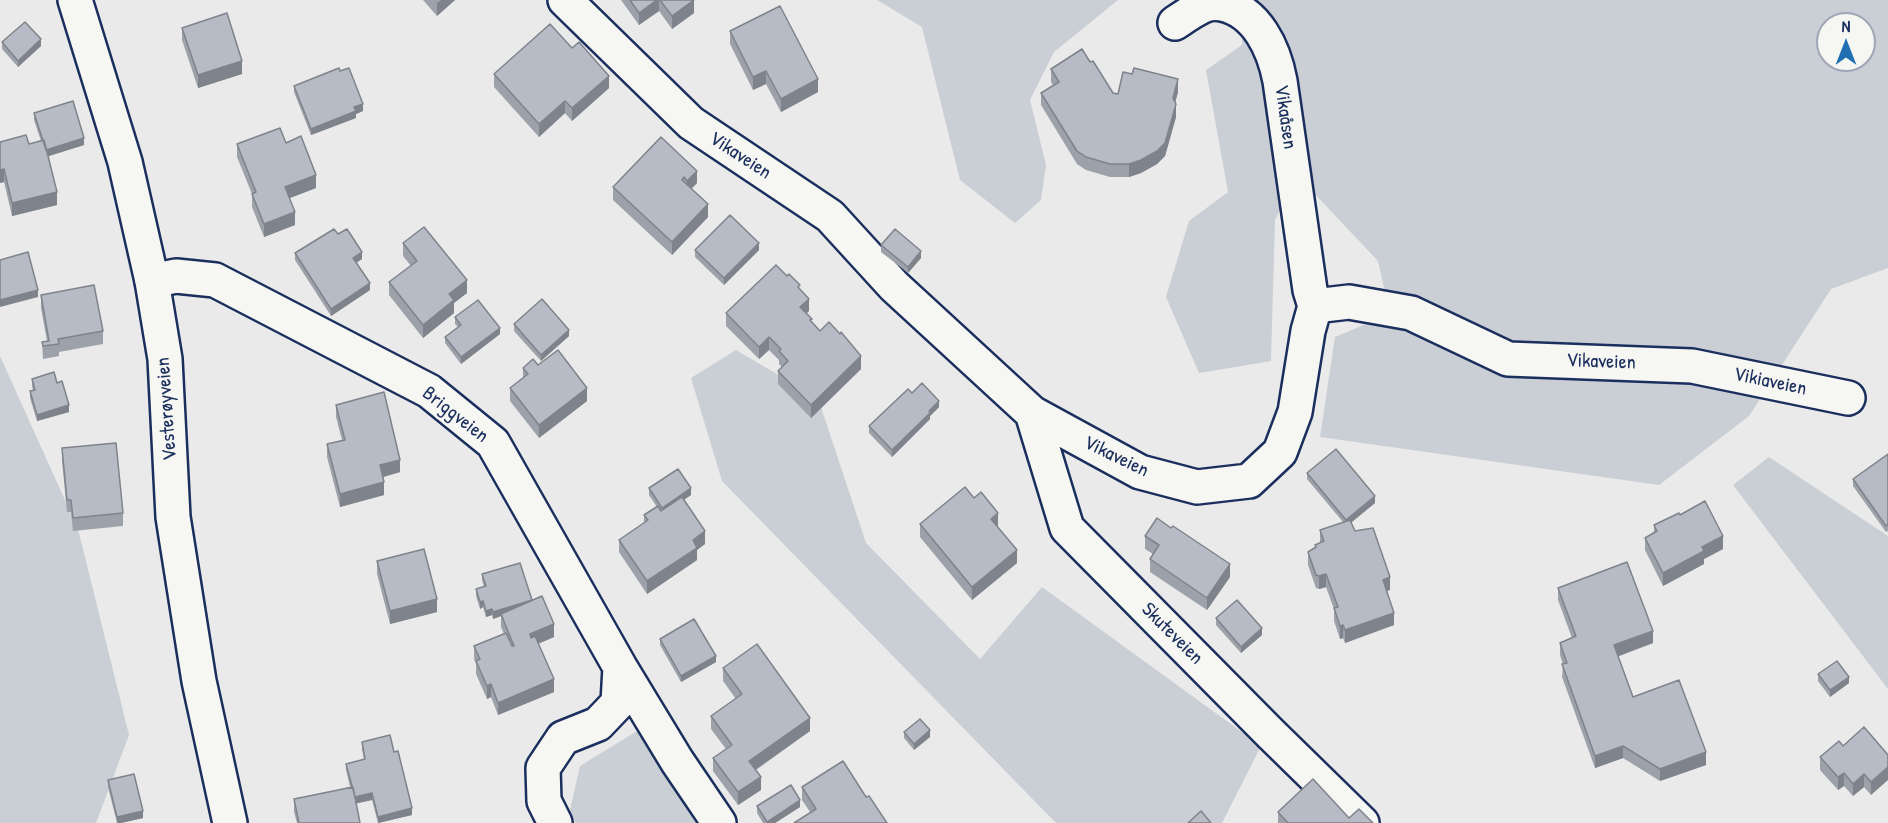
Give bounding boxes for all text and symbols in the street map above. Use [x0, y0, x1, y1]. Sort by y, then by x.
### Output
north arrow [1816, 12, 1876, 72]
text: N [1842, 15, 1850, 37]
street label: Vikaåsen [1269, 83, 1301, 151]
street label: Vikaveien [704, 127, 776, 185]
street label: Vikaveien [1566, 349, 1636, 375]
street label: Vesterøyveien [151, 356, 183, 462]
street label: Vikiaveien [1731, 363, 1809, 401]
street label: Briggveien [417, 382, 493, 448]
street label: Vikaveien [1080, 431, 1152, 483]
street label: Skuteveien [1136, 598, 1208, 670]

